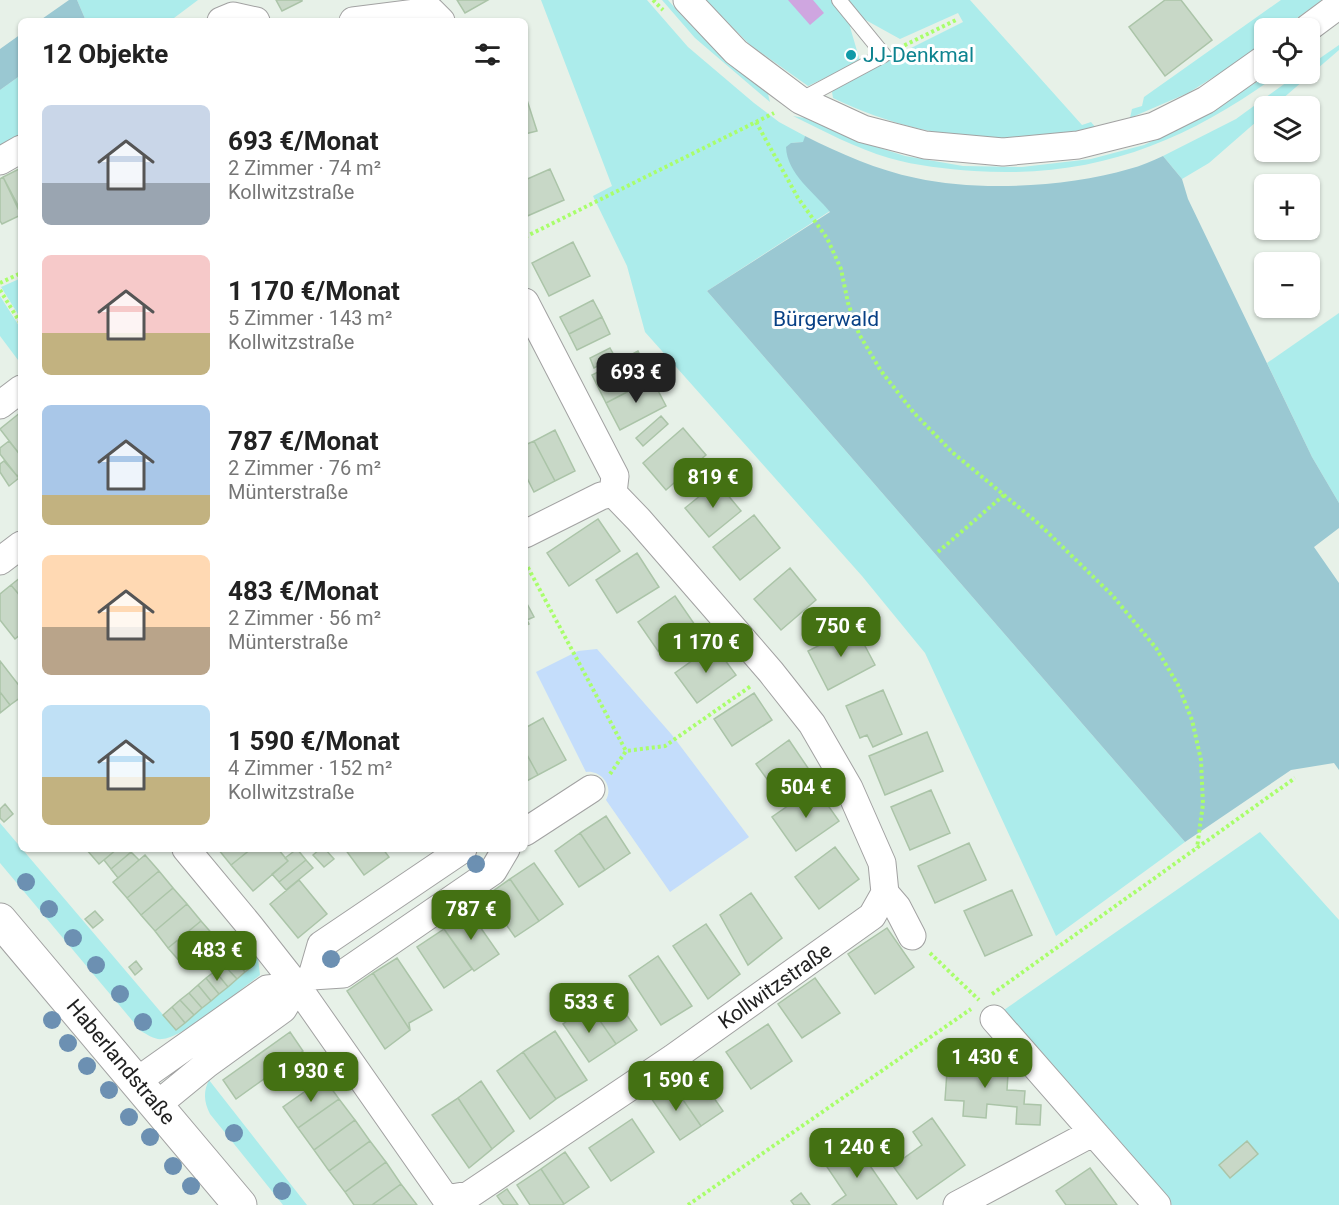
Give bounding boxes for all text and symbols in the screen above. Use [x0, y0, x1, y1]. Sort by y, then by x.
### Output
map controls [1254, 18, 1320, 318]
button: locate [1254, 18, 1320, 84]
icon: filters [471, 38, 504, 71]
text: 12 Objekte [42, 39, 168, 69]
place label: JJ-Denkmal [863, 43, 974, 67]
marker: JJ-Denkmal [844, 48, 858, 62]
button: layers [1254, 96, 1320, 162]
text: 693 €/Monat [228, 126, 379, 156]
icon: home [90, 129, 162, 201]
text: 2 Zimmer · 74 m² [228, 156, 381, 180]
button: + [1254, 174, 1320, 240]
text: Kollwitzstraße [228, 180, 354, 204]
button: − [1254, 252, 1320, 318]
text: 1 170 €/Monat [228, 276, 400, 306]
icon: home [90, 279, 162, 351]
text: 5 Zimmer · 143 m² [228, 306, 392, 330]
park label: Bürgerwald [773, 307, 879, 331]
text: Kollwitzstraße [228, 330, 354, 354]
pin: 693 € [594, 353, 678, 404]
text: 693 € [611, 360, 661, 384]
text: 787 €/Monat [228, 426, 379, 456]
icon: home [90, 429, 162, 501]
text: 2 Zimmer · 76 m² [228, 456, 381, 480]
pin: 819 € [671, 458, 755, 509]
text: 819 € [688, 465, 738, 489]
text: Münterstraße [228, 480, 348, 504]
text: 483 €/Monat [228, 576, 379, 606]
icon: home [90, 579, 162, 651]
text: 2 Zimmer · 56 m² [228, 606, 381, 630]
pin: 750 € [799, 607, 883, 658]
text: 750 € [816, 614, 866, 638]
pin: 1 170 € [651, 623, 761, 674]
text: Münterstraße [228, 630, 348, 654]
text: 1 170 € [672, 630, 740, 654]
text: 1 590 €/Monat [228, 726, 400, 756]
icon: home [90, 729, 162, 801]
text: 4 Zimmer · 152 m² [228, 756, 392, 780]
pin: 504 € [764, 768, 848, 819]
text: 504 € [781, 775, 831, 799]
text: Kollwitzstraße [228, 780, 354, 804]
pin: 787 € [429, 890, 513, 941]
text: 787 € [446, 897, 496, 921]
pin: 483 € [175, 931, 259, 982]
text: 483 € [192, 938, 242, 962]
street label: Kollwitzstraße [714, 938, 836, 1034]
pin: 533 € [547, 983, 631, 1034]
text: 533 € [564, 990, 614, 1014]
street label: Haberlandstraße [62, 995, 180, 1129]
pin: 1 430 € [930, 1038, 1040, 1089]
text: 1 430 € [951, 1045, 1019, 1069]
pin: 1 930 € [256, 1052, 366, 1103]
text: 1 930 € [277, 1059, 345, 1083]
pin: 1 590 € [621, 1061, 731, 1112]
text: 1 590 € [642, 1068, 710, 1092]
pin: 1 240 € [802, 1128, 912, 1179]
text: 1 240 € [823, 1135, 891, 1159]

